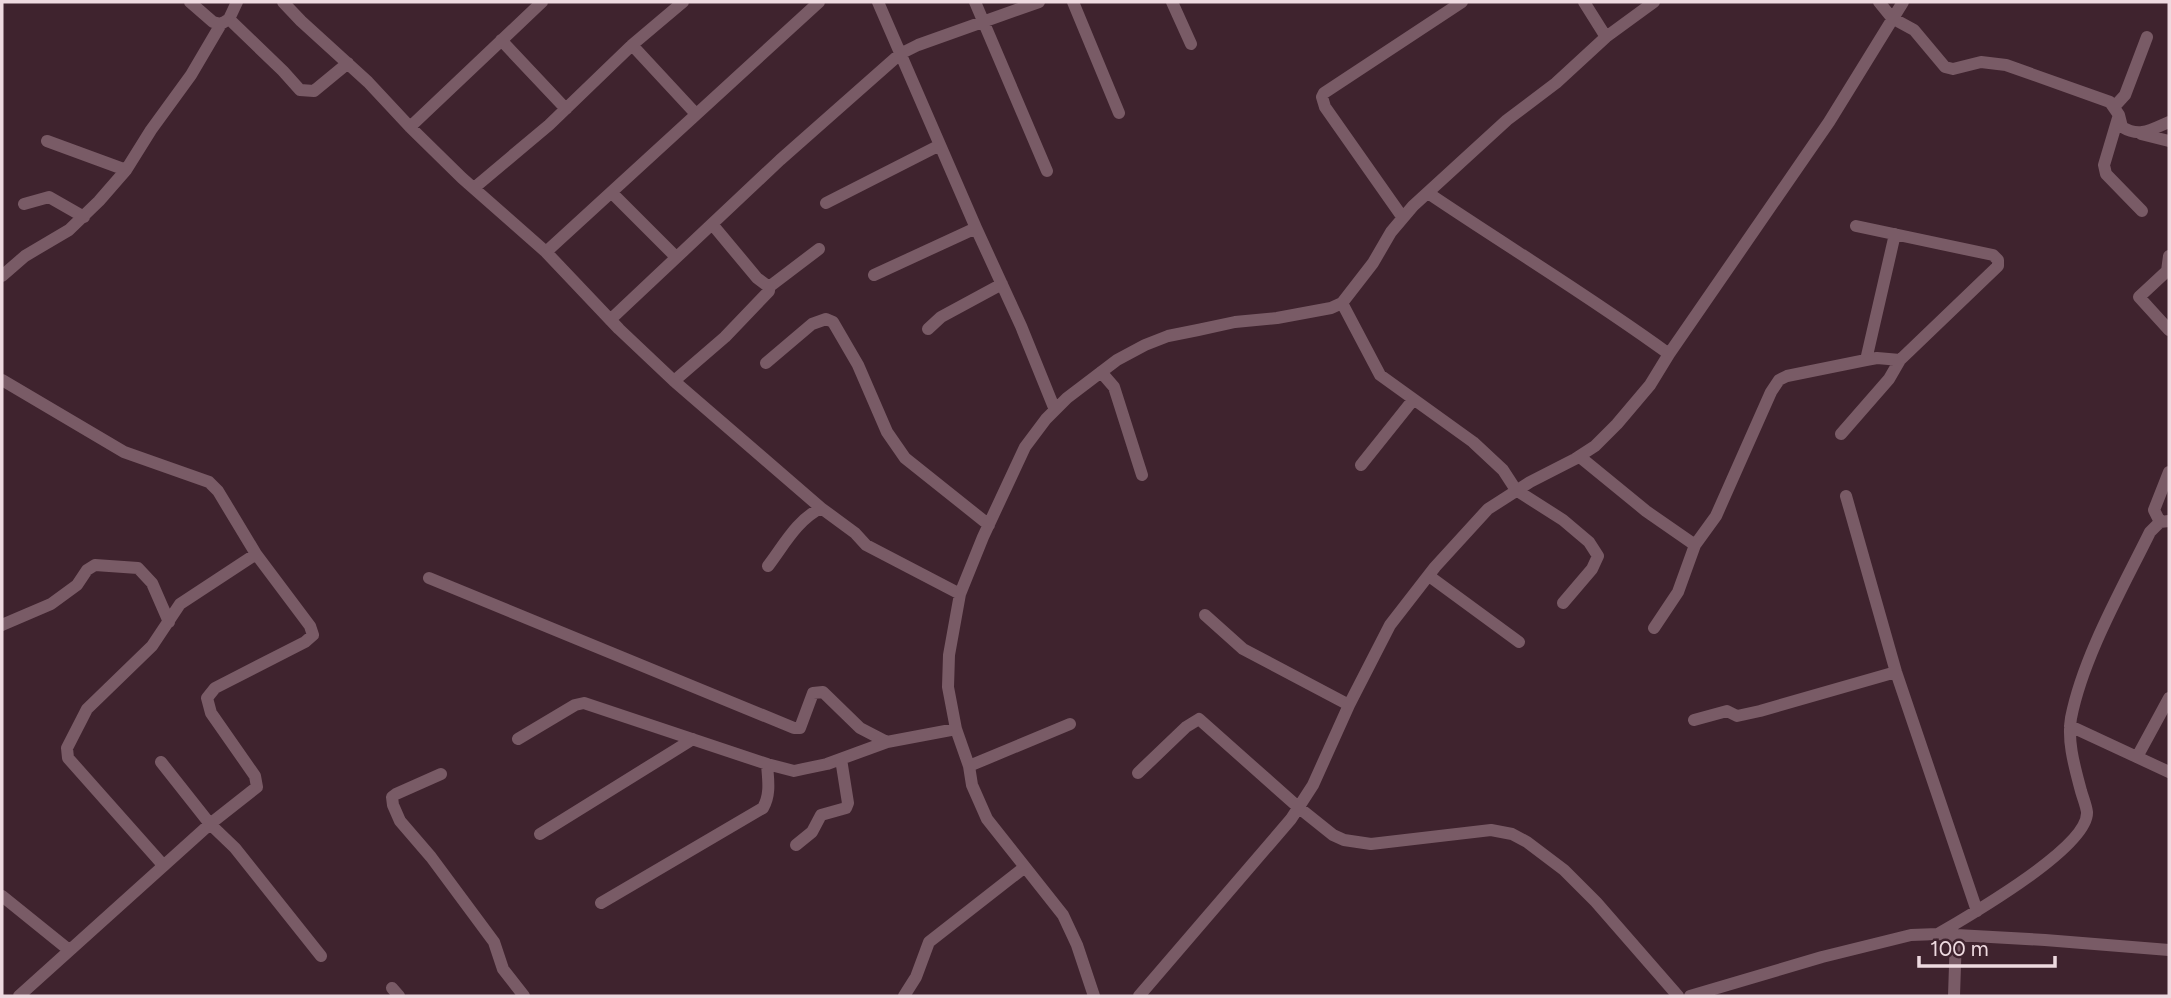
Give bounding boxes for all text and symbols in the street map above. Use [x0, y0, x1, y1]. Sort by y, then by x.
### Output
scale bar [1919, 925, 2056, 969]
text: 100 m [1930, 936, 1989, 961]

